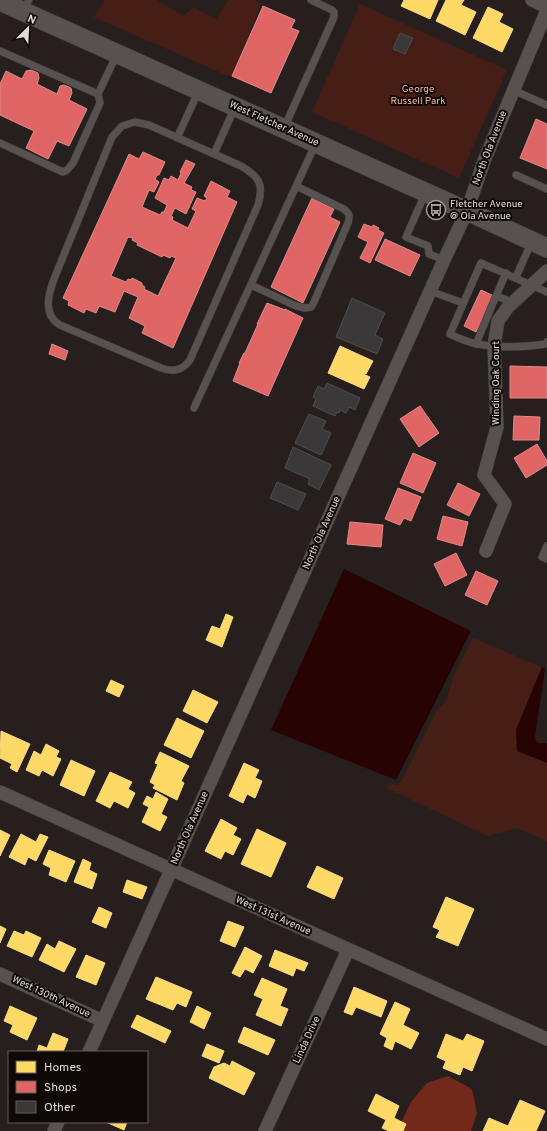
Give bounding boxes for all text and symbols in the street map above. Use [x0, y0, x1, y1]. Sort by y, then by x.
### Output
north arrow [8, 8, 48, 48]
text: N [25, 12, 38, 28]
park label: George Russell Park [390, 83, 446, 108]
street label: West Fletcher Avenue [227, 98, 321, 150]
street label: North Ola Avenue [470, 109, 510, 187]
place label: Fletcher Avenue @ Ola Avenue [450, 198, 523, 223]
bus stop icon: Fletcher Avenue @ Ola Avenue [425, 199, 447, 221]
street label: Winding Oak Court [490, 341, 503, 425]
street label: North Ola Avenue [300, 494, 344, 572]
street label: North Ola Avenue [168, 789, 212, 867]
street label: West 131st Avenue [233, 894, 313, 938]
street label: West 130th Avenue [10, 973, 92, 1021]
street label: Linda Drive [290, 1014, 324, 1066]
legend [8, 1051, 148, 1123]
text: Homes [44, 1060, 81, 1076]
text: Shops [44, 1080, 77, 1096]
text: Other [44, 1100, 76, 1116]

